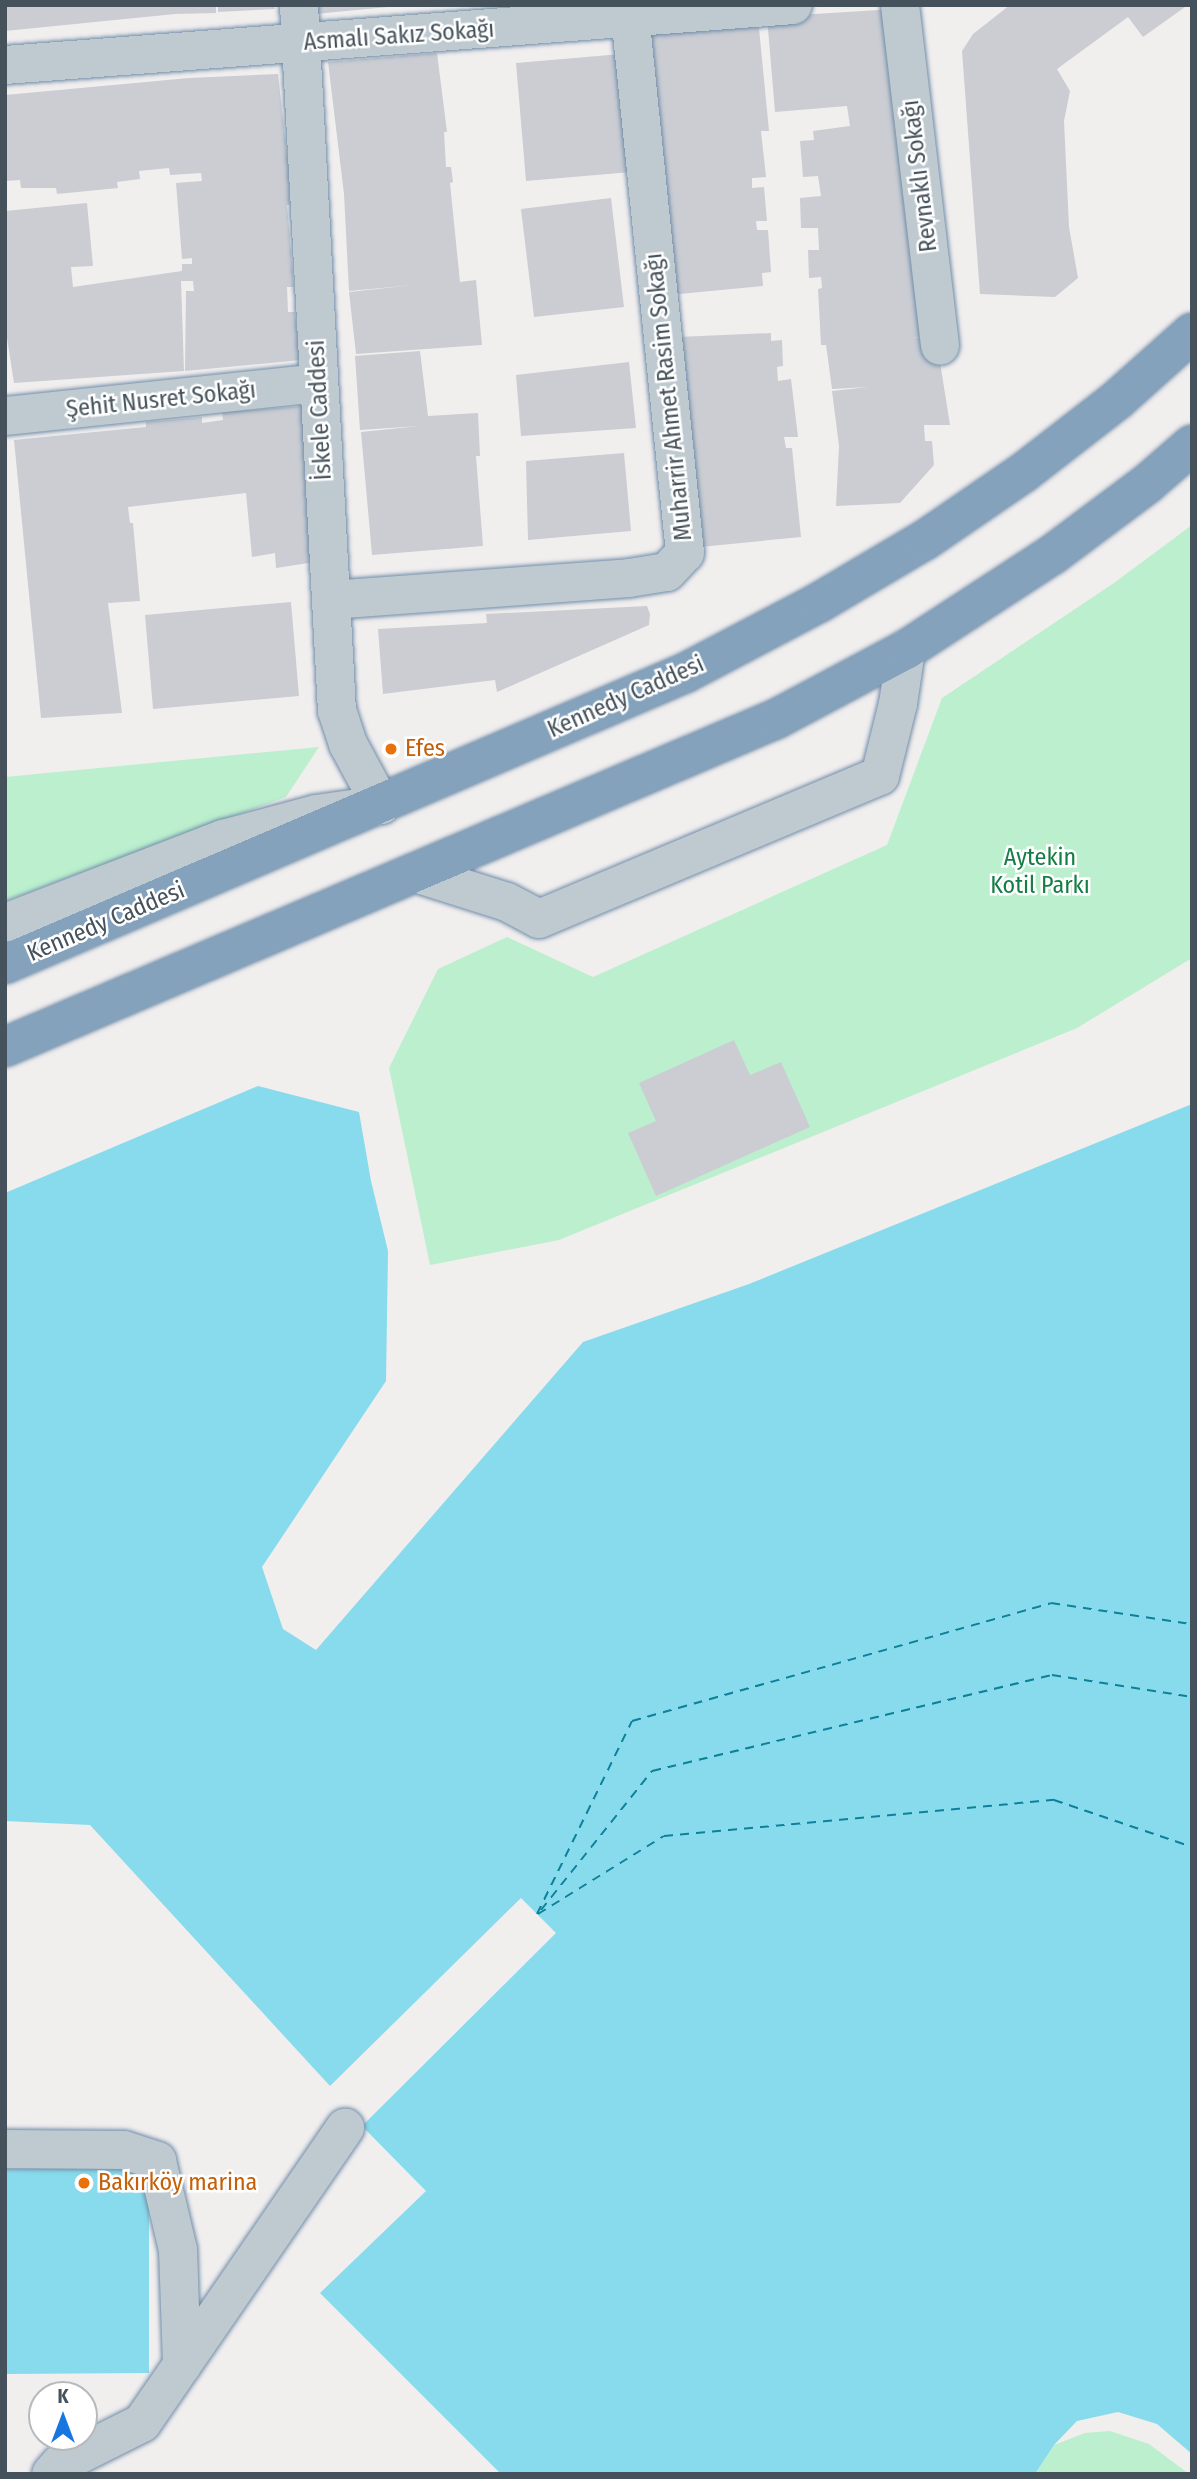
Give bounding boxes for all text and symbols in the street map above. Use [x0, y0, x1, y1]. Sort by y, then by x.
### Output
street label: Asmalı Sakız Sokağı [303, 15, 495, 57]
street label: Revnaklı Sokağı [896, 98, 944, 254]
street label: Muharrir Ahmet Rasim Sokağı [640, 252, 698, 542]
street label: İskele Caddesi [302, 339, 338, 481]
street label: Şehit Nusret Sokağı [65, 376, 257, 424]
street label: Kennedy Caddesi [543, 650, 709, 744]
place label: Efes [405, 735, 445, 763]
marker: Efes [383, 741, 399, 757]
park label: Aytekin Kotil Parkı [990, 844, 1090, 900]
street label: Kennedy Caddesi [23, 876, 189, 968]
place label: Bakırköy marina [98, 2169, 257, 2197]
marker: Bakırköy marina [76, 2175, 92, 2191]
north arrow [28, 2381, 98, 2451]
text: K [57, 2385, 69, 2408]

